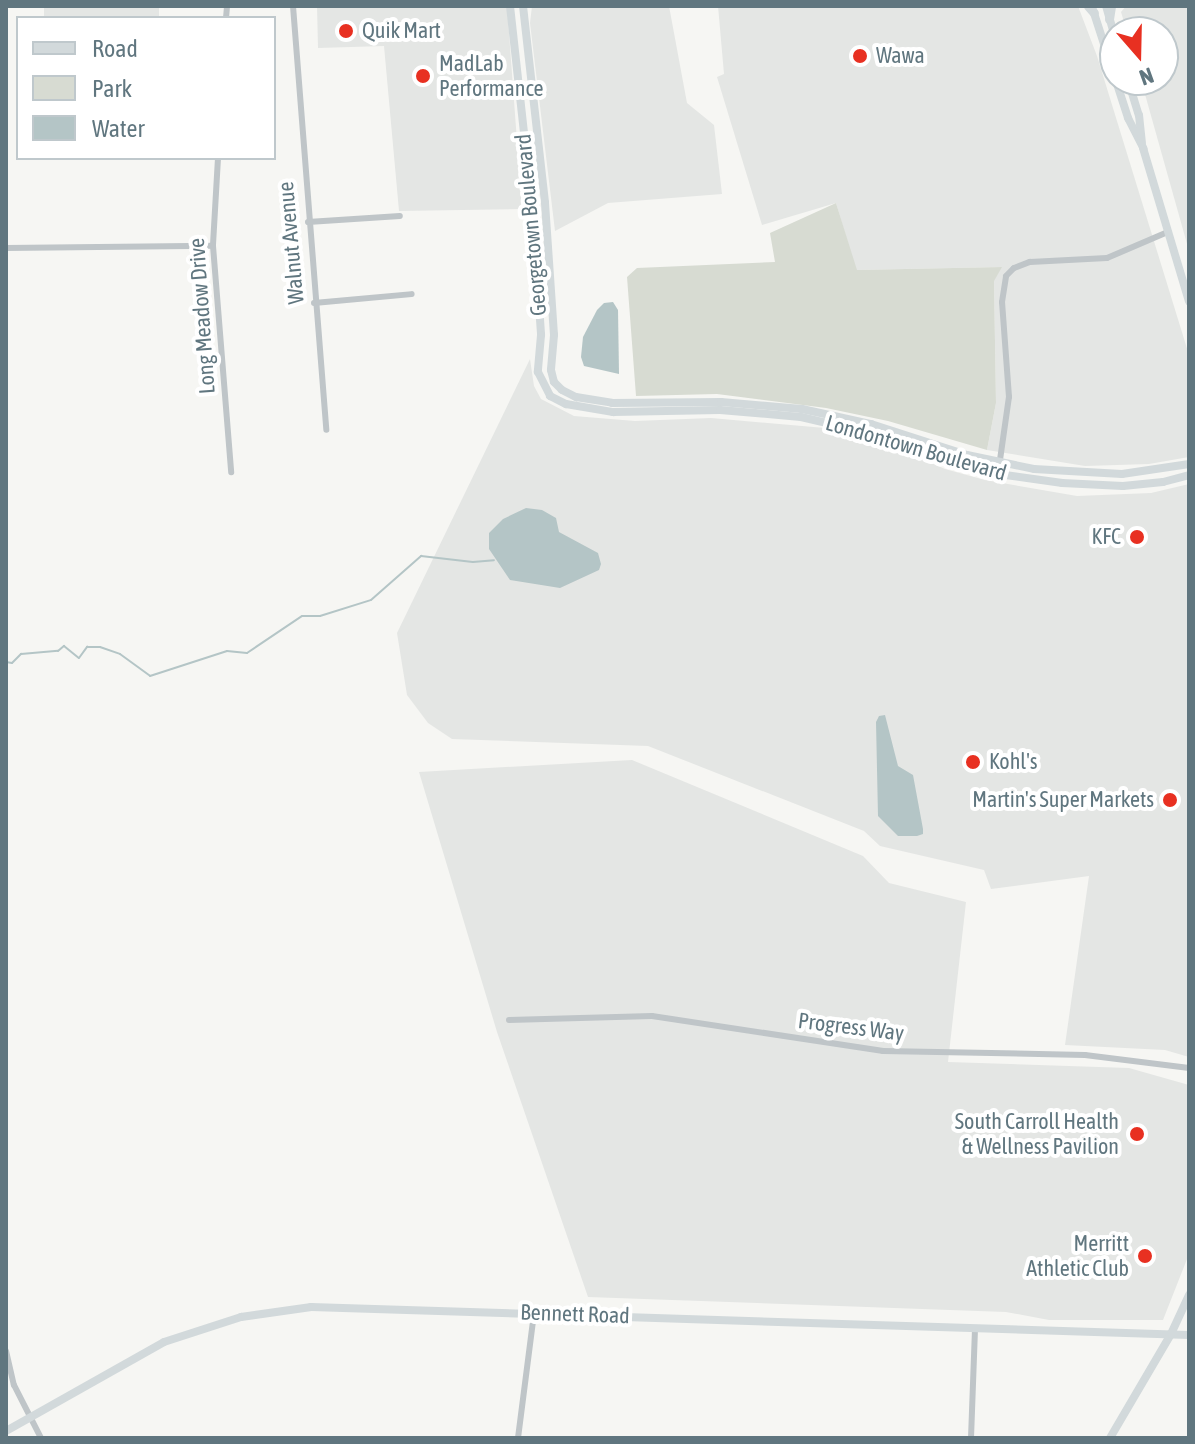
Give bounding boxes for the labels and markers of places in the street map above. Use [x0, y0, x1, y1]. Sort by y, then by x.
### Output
place label: Quik Mart [362, 18, 441, 44]
marker: Quik Mart [337, 22, 355, 40]
place label: Wawa [876, 43, 925, 69]
marker: Wawa [851, 47, 869, 65]
place label: MadLab Performance [439, 50, 544, 102]
marker: MadLab Performance [414, 67, 432, 85]
place label: KFC [1091, 524, 1121, 550]
marker: KFC [1128, 528, 1146, 546]
place label: Kohl's [989, 749, 1038, 775]
marker: Kohl's [964, 753, 982, 771]
place label: Martin's Super Markets [972, 787, 1154, 813]
marker: Martin's Super Markets [1161, 791, 1179, 809]
place label: South Carroll Health & Wellness Pavilion [955, 1108, 1119, 1160]
marker: South Carroll Health & Wellness Pavilion [1126, 1123, 1148, 1145]
place label: Merritt Athletic Club [1026, 1230, 1129, 1282]
marker: Merritt Athletic Club [1136, 1247, 1154, 1265]

